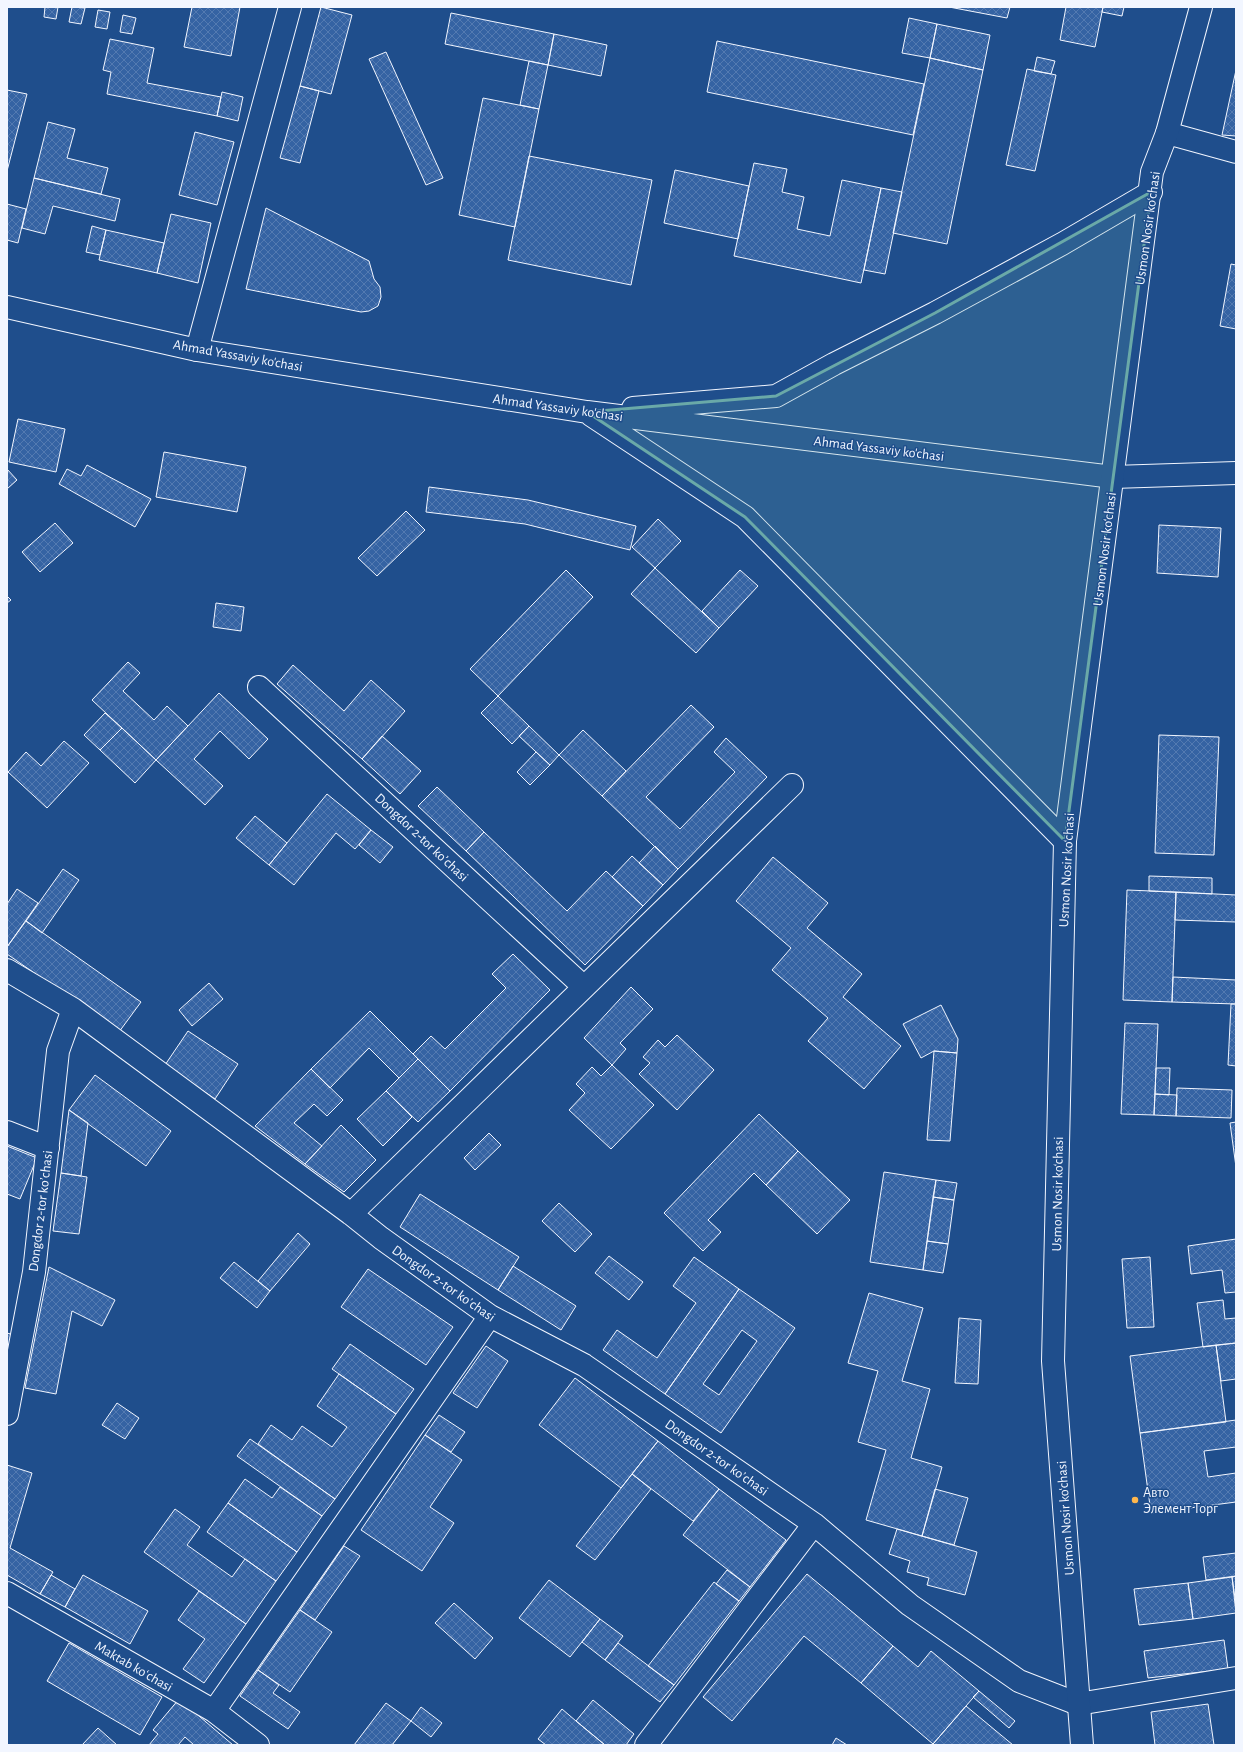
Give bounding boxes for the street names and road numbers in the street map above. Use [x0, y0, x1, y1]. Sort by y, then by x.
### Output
street label: Usmon Nosir ko‘chasi [1133, 170, 1163, 286]
street label: Ahmad Yassaviy ko'chasi [172, 338, 304, 374]
street label: Ahmad Yassaviy ko'chasi [492, 392, 624, 424]
street label: Ahmad Yassaviy ko'chasi [813, 434, 945, 464]
street label: Usmon Nosir ko‘chasi [1091, 491, 1119, 607]
street label: Dongdor 2-tor koʼchasi [372, 791, 471, 885]
street label: Usmon Nosir ko‘chasi [1057, 812, 1077, 928]
street label: Usmon Nosir ko‘chasi [1050, 1137, 1066, 1252]
street label: Dongdor 2-tor koʼchasi [27, 1150, 55, 1273]
street label: Dongdor 2-tor koʼchasi [389, 1243, 498, 1325]
street label: Dongdor 2-tor koʼchasi [662, 1417, 771, 1499]
street label: Usmon Nosir ko‘chasi [1055, 1460, 1077, 1576]
street label: Maktab koʻchasi [92, 1639, 175, 1695]

